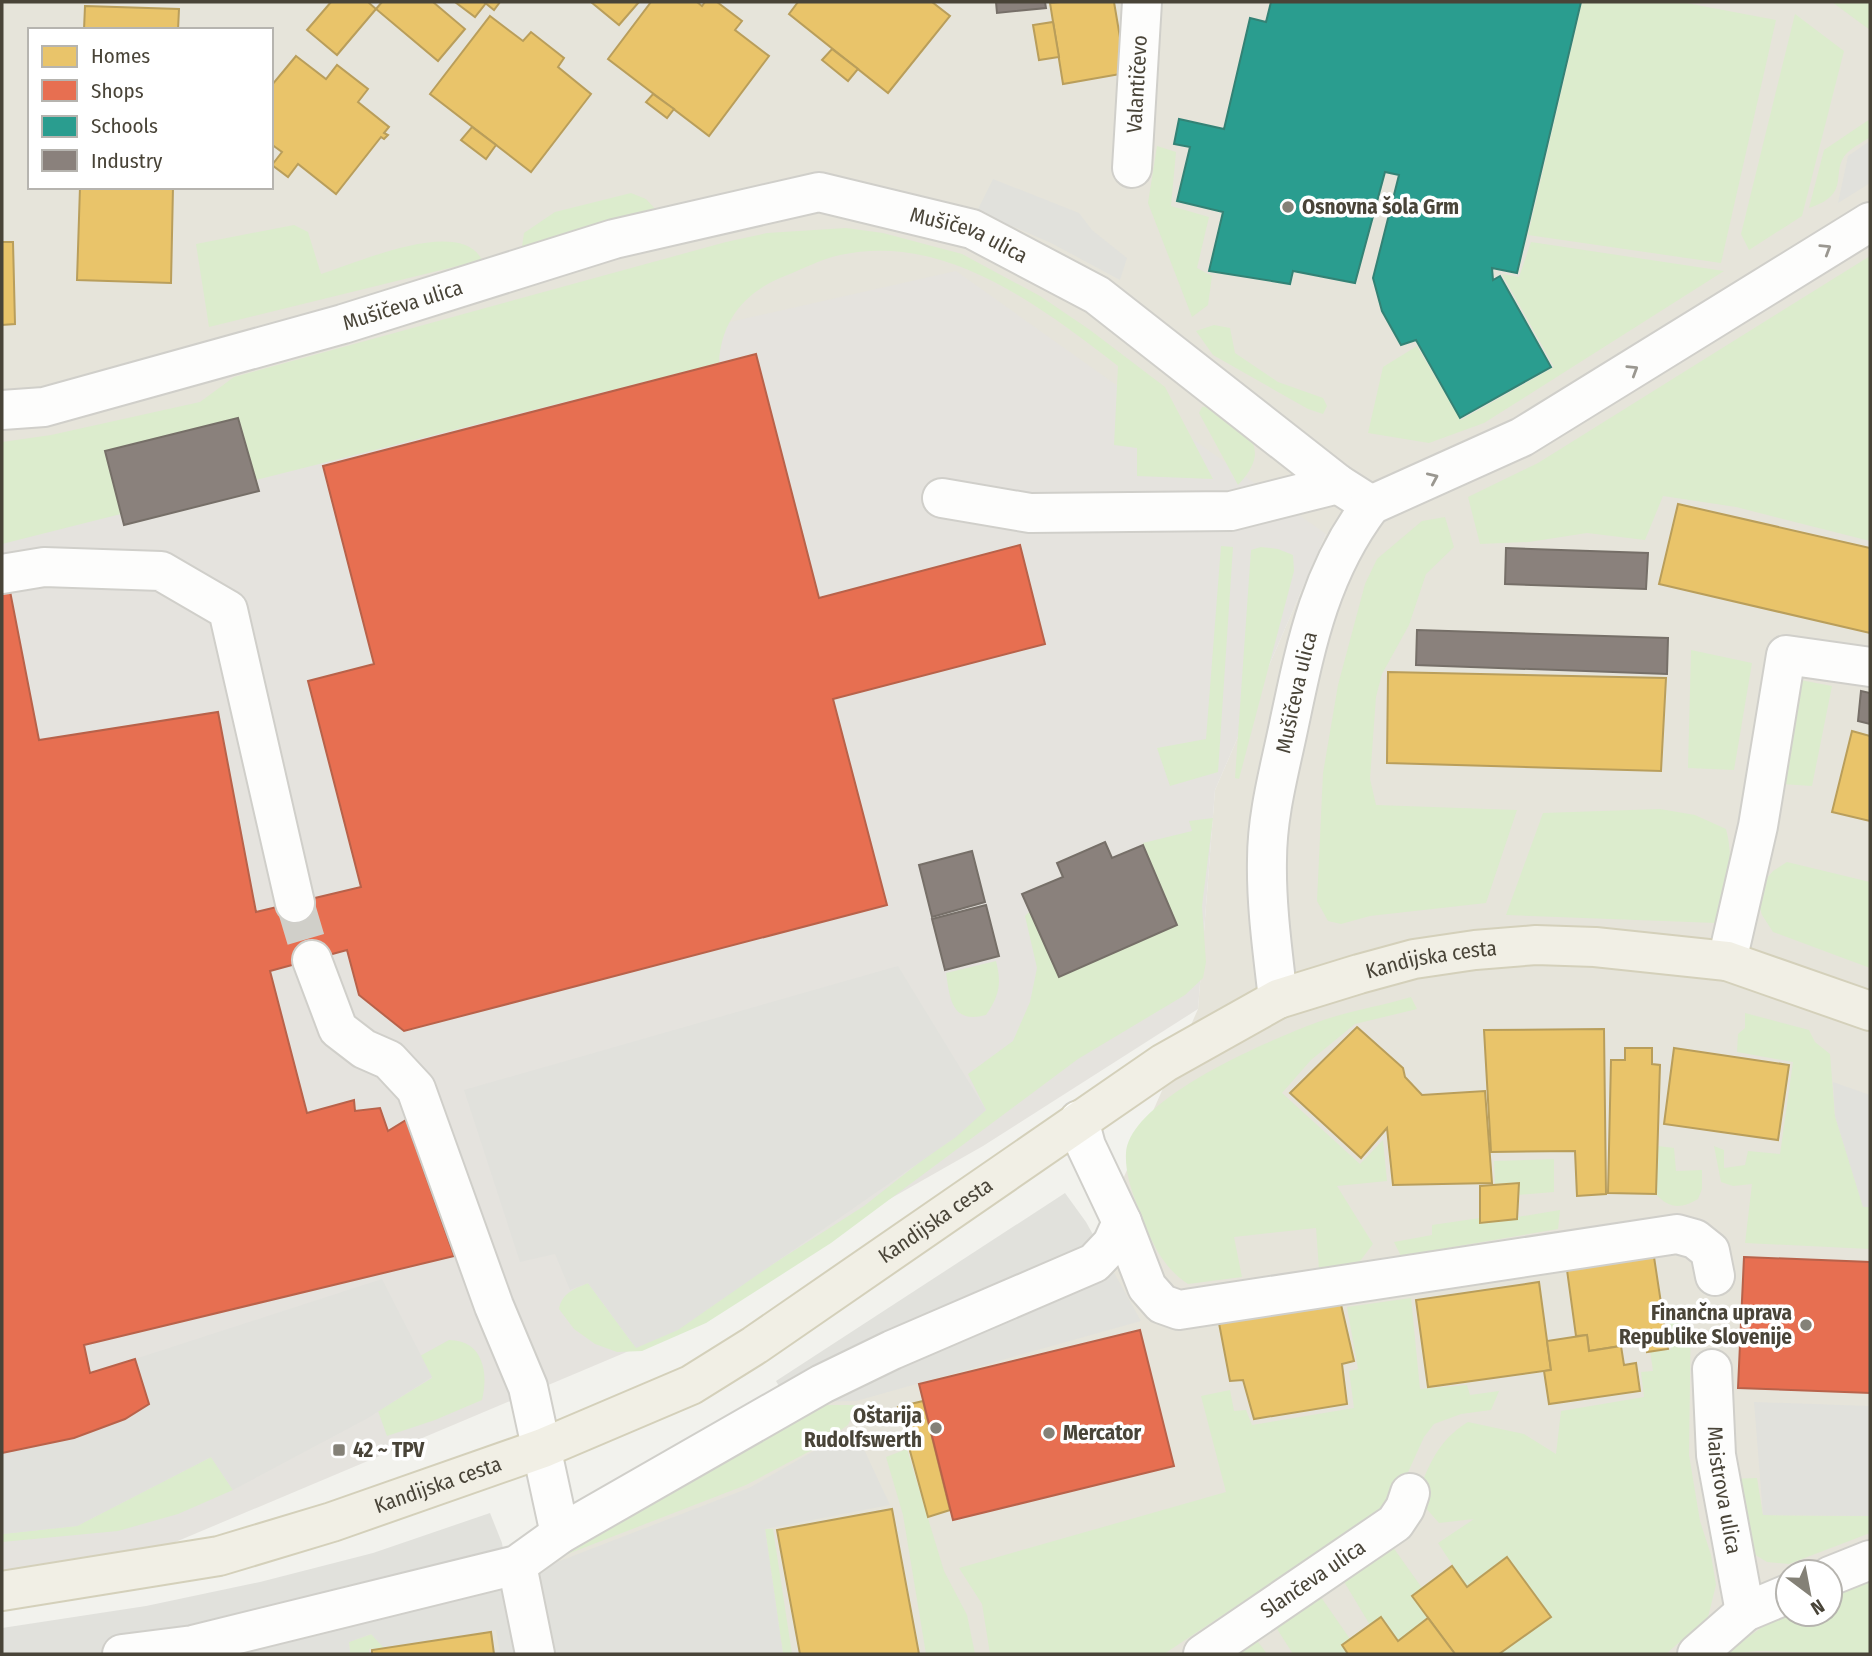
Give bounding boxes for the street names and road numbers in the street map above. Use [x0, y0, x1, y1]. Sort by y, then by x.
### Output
street label: Valantičevo [1121, 34, 1153, 134]
street label: Mušičeva ulica [907, 201, 1032, 269]
street label: Mušičeva ulica [340, 274, 466, 336]
street label: Mušičeva ulica [1270, 628, 1323, 756]
street label: Kandijska cesta [1363, 935, 1498, 985]
street label: Kandijska cesta [873, 1172, 998, 1269]
street label: Maistrova ulica [1702, 1426, 1747, 1556]
street label: Kandijska cesta [371, 1451, 505, 1519]
street label: Slančeva ulica [1255, 1534, 1370, 1624]

